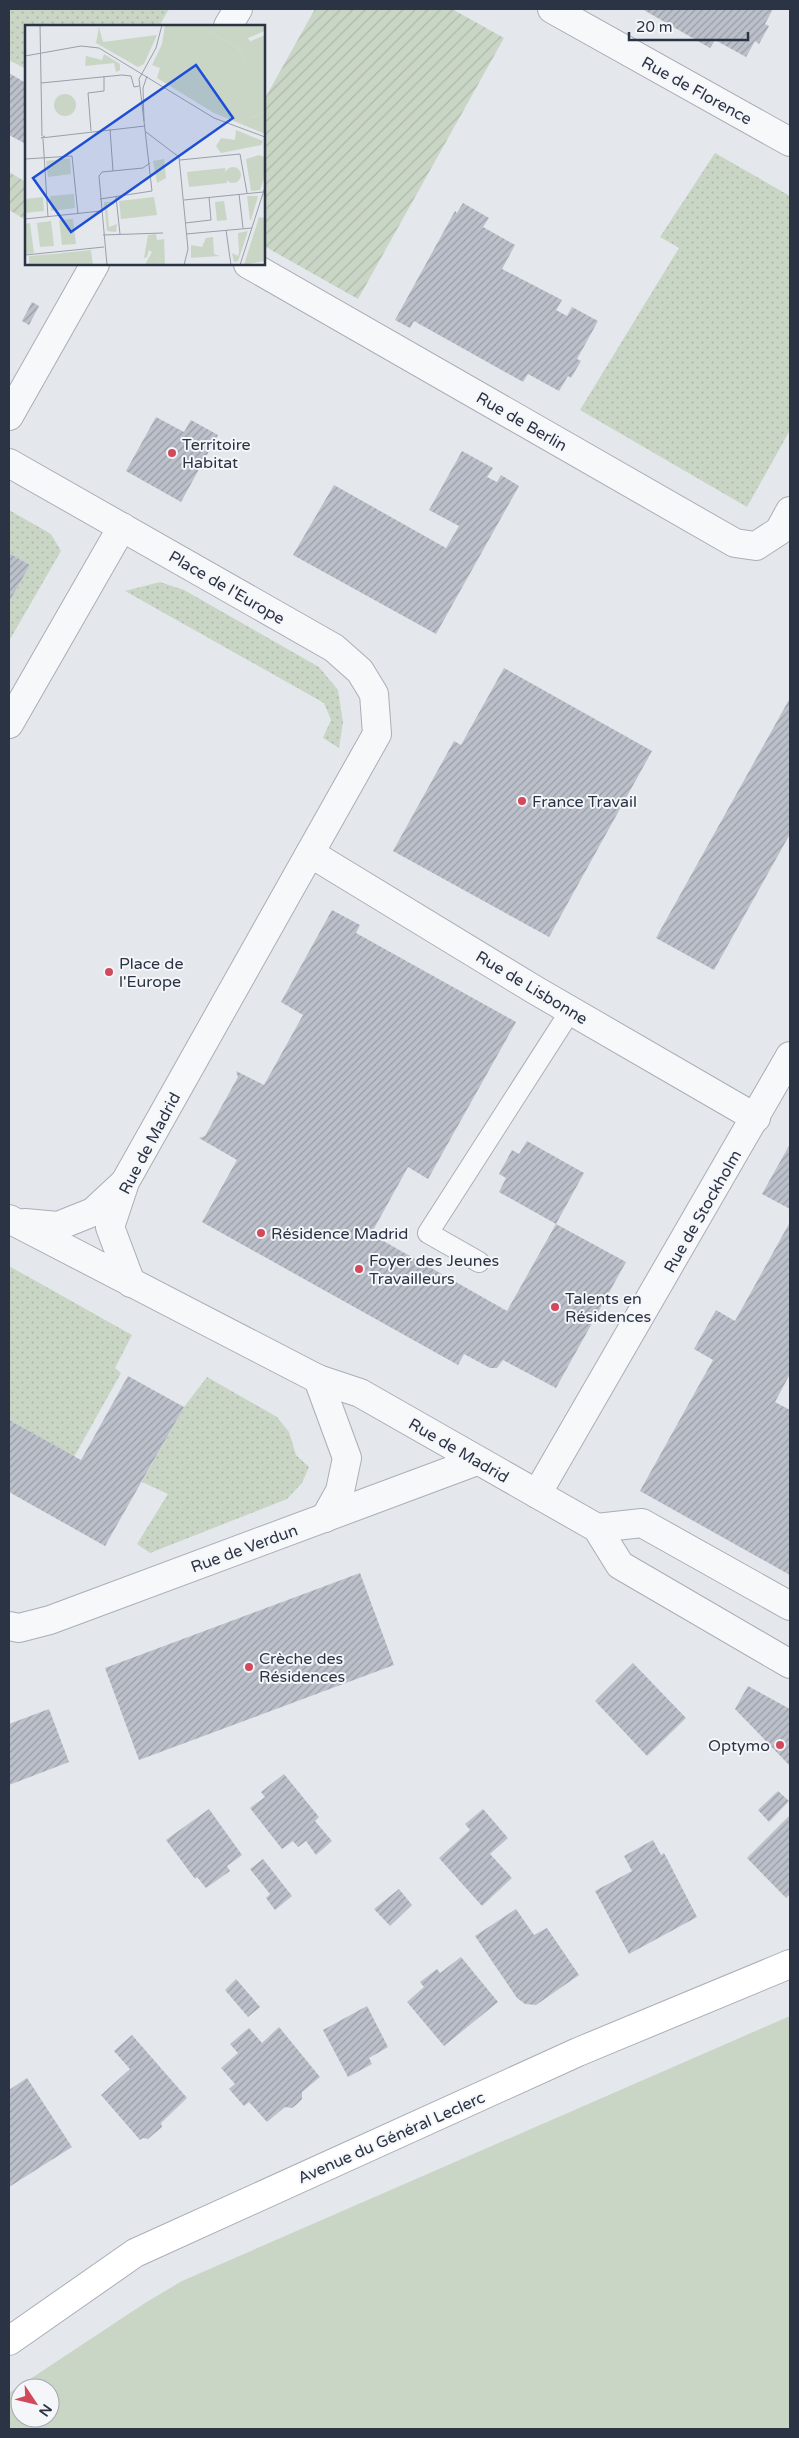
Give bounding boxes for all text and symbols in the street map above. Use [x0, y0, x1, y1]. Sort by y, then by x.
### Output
scale bar [629, 10, 748, 42]
text: 20 m [636, 18, 673, 36]
inset map [25, 25, 265, 265]
street label: Rue de Florence [638, 52, 755, 129]
street label: Rue de Berlin [473, 388, 570, 456]
place label: Territoire Habitat [182, 435, 251, 473]
marker: Territoire Habitat [166, 447, 178, 459]
street label: Place de l'Europe [165, 547, 288, 629]
place label: France Travail [532, 792, 637, 812]
marker: France Travail [516, 795, 528, 807]
street label: Rue de Lisbonne [472, 947, 591, 1029]
place label: Place de l'Europe [119, 954, 183, 992]
marker: Place de l'Europe [103, 966, 115, 978]
street label: Rue de Madrid [115, 1089, 185, 1198]
street label: Rue de Stockholm [660, 1147, 746, 1276]
place label: Résidence Madrid [271, 1224, 408, 1244]
marker: Résidence Madrid [255, 1227, 267, 1239]
place label: Foyer des Jeunes Travailleurs [369, 1251, 499, 1289]
marker: Foyer des Jeunes Travailleurs [353, 1263, 365, 1275]
place label: Talents en Résidences [565, 1289, 651, 1327]
marker: Talents en Résidences [549, 1301, 561, 1313]
street label: Rue de Madrid [405, 1414, 512, 1488]
street label: Rue de Verdun [188, 1520, 301, 1578]
place label: Crèche des Résidences [259, 1649, 345, 1687]
marker: Crèche des Résidences [243, 1661, 255, 1673]
place label: Optymo [708, 1736, 770, 1756]
marker: Optymo [774, 1739, 786, 1751]
street label: Avenue du Général Leclerc [295, 2088, 488, 2188]
north arrow [10, 2378, 60, 2428]
text: N [35, 2401, 55, 2420]

